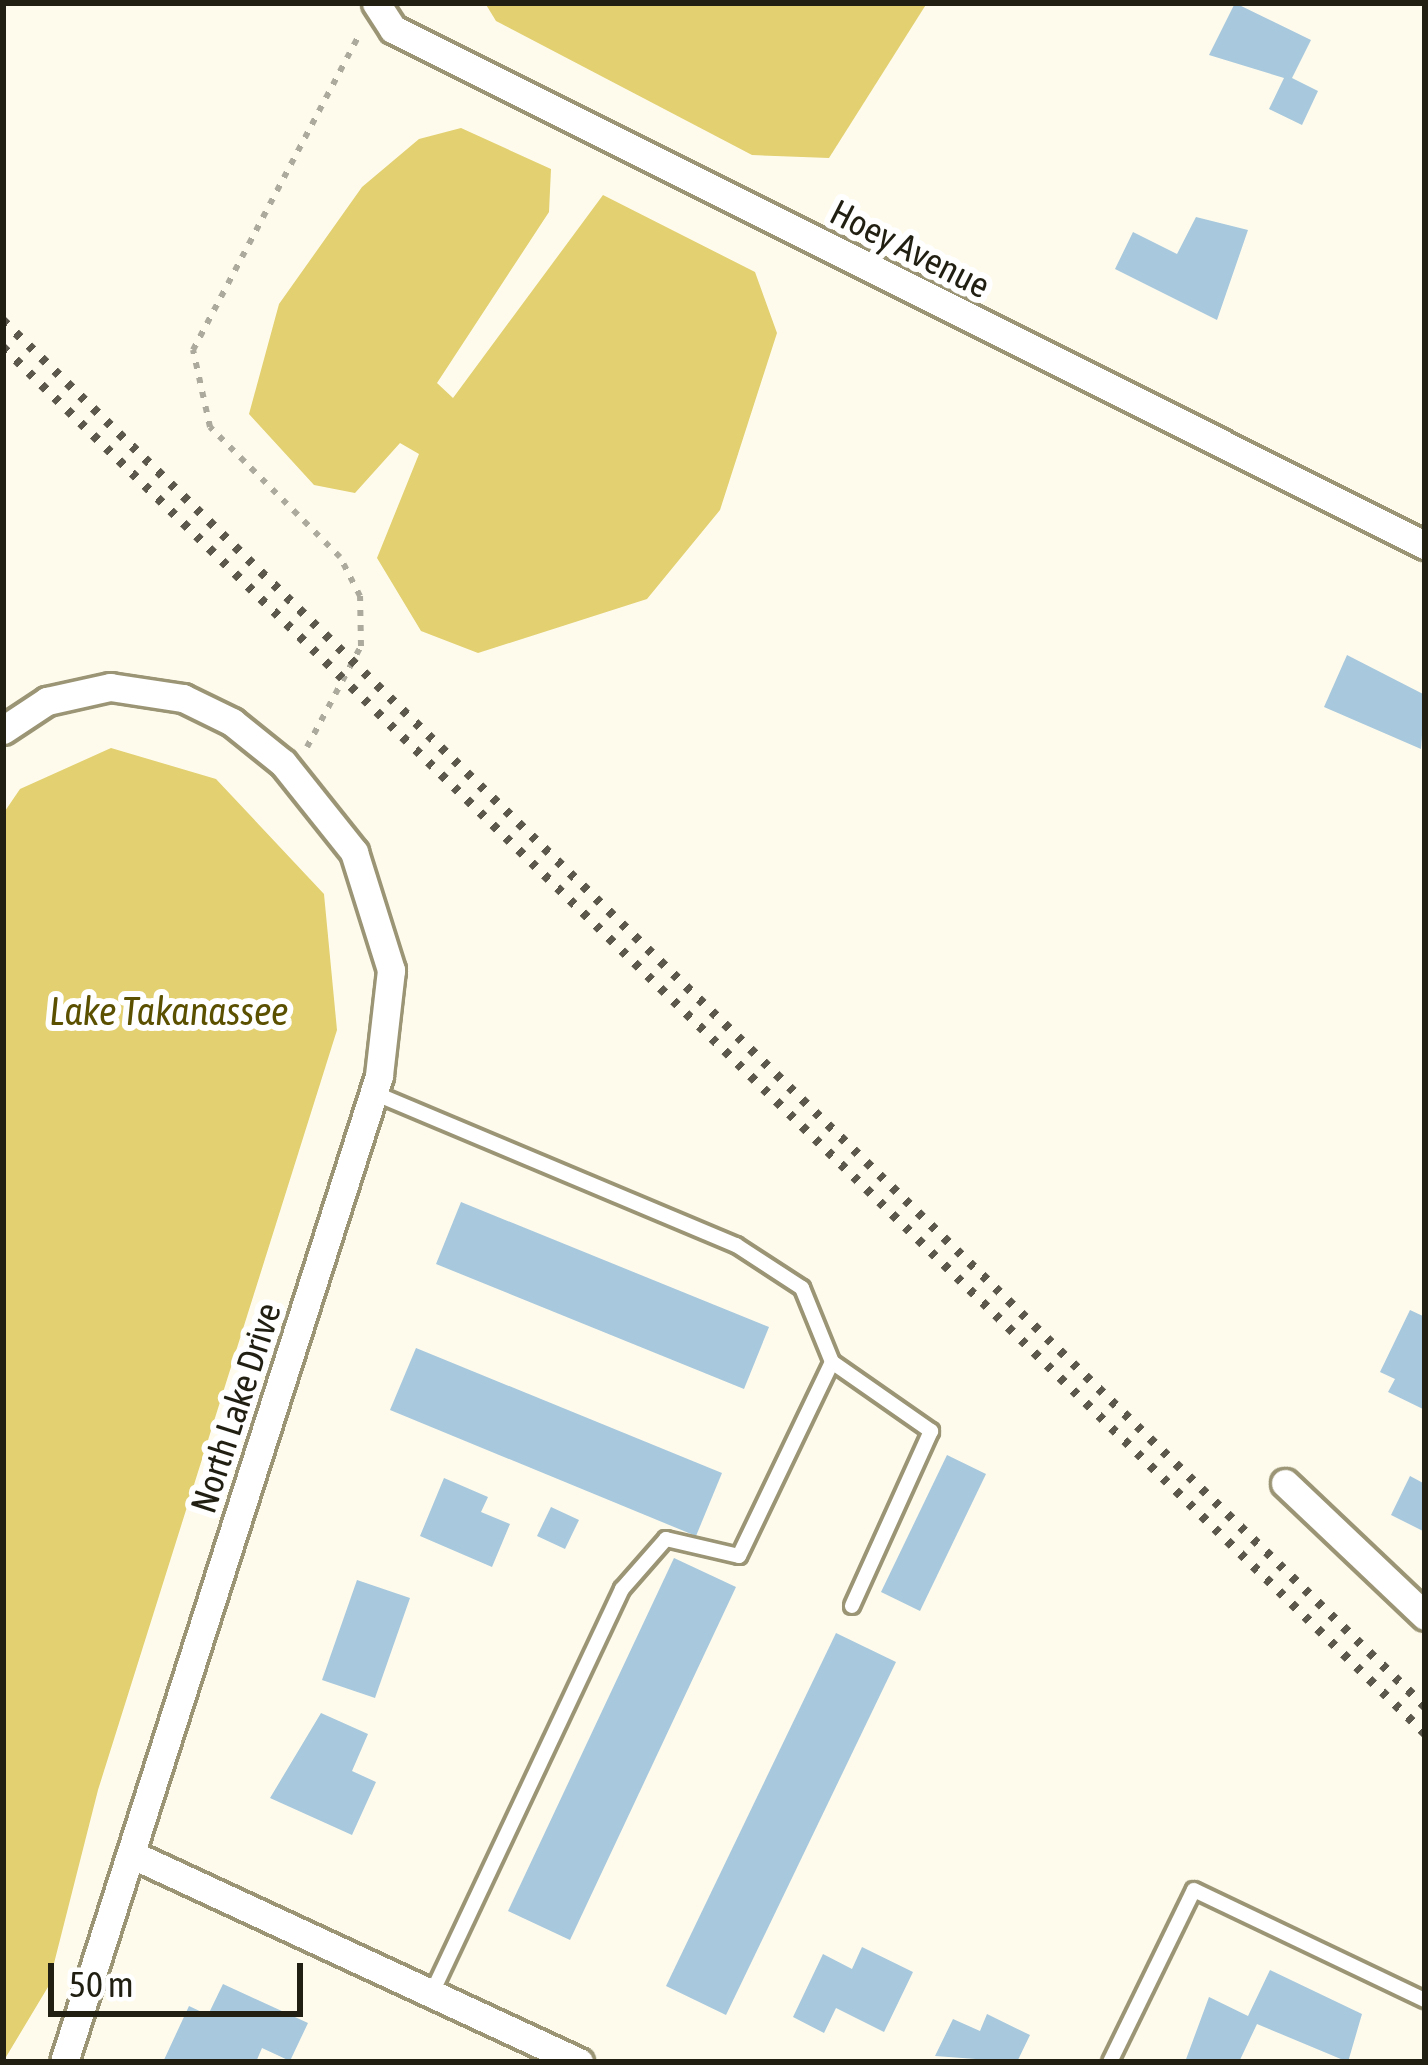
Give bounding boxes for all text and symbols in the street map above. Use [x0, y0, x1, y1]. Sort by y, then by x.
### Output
street label: Hoey Avenue [823, 190, 997, 308]
water label: Lake Takanassee [49, 988, 289, 1034]
street label: North Lake Drive [182, 1298, 290, 1518]
scale bar [54, 1939, 309, 2013]
text: 50 m [69, 1963, 134, 2005]

